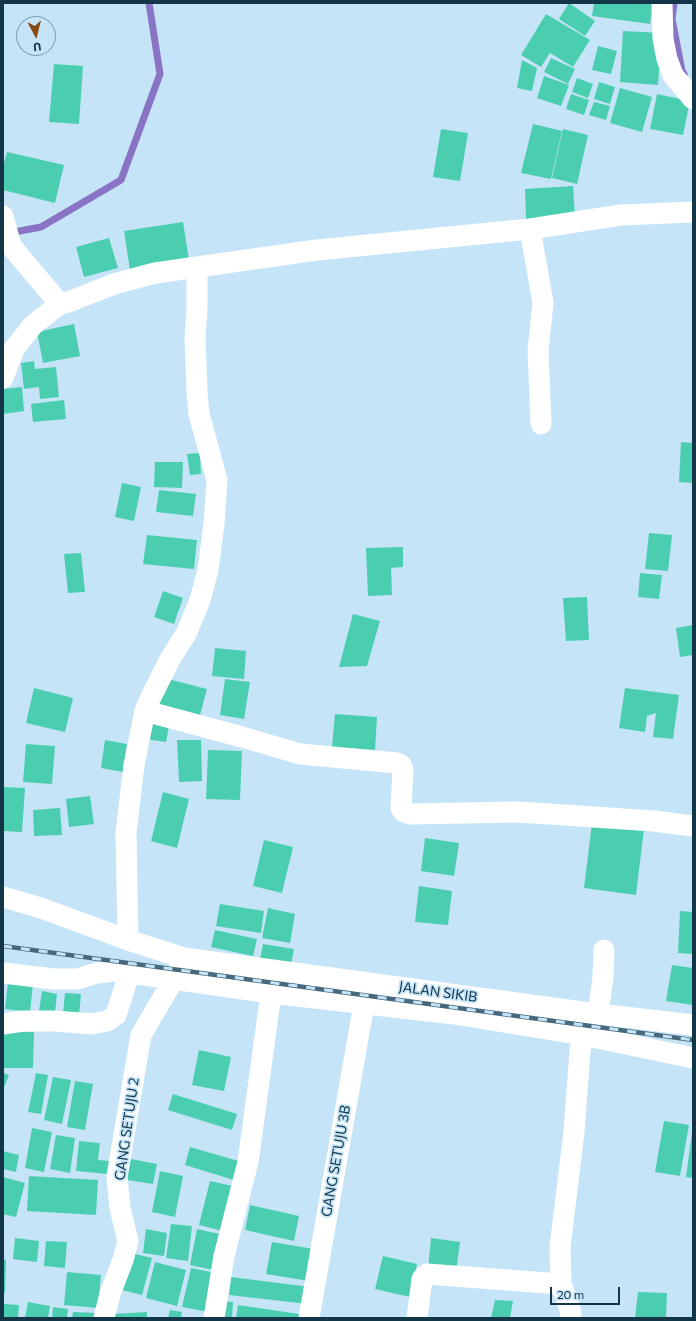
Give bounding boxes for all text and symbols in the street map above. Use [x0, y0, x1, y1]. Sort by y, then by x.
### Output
north arrow [16, 16, 56, 56]
text: U [33, 40, 42, 54]
street label: JALAN SIKIB [398, 978, 478, 1006]
street label: GANG SETUJU 2 [111, 1076, 143, 1182]
street label: GANG SETUJU 3B [318, 1104, 354, 1218]
scale bar [552, 1279, 622, 1305]
text: 20 m [557, 1287, 584, 1301]

